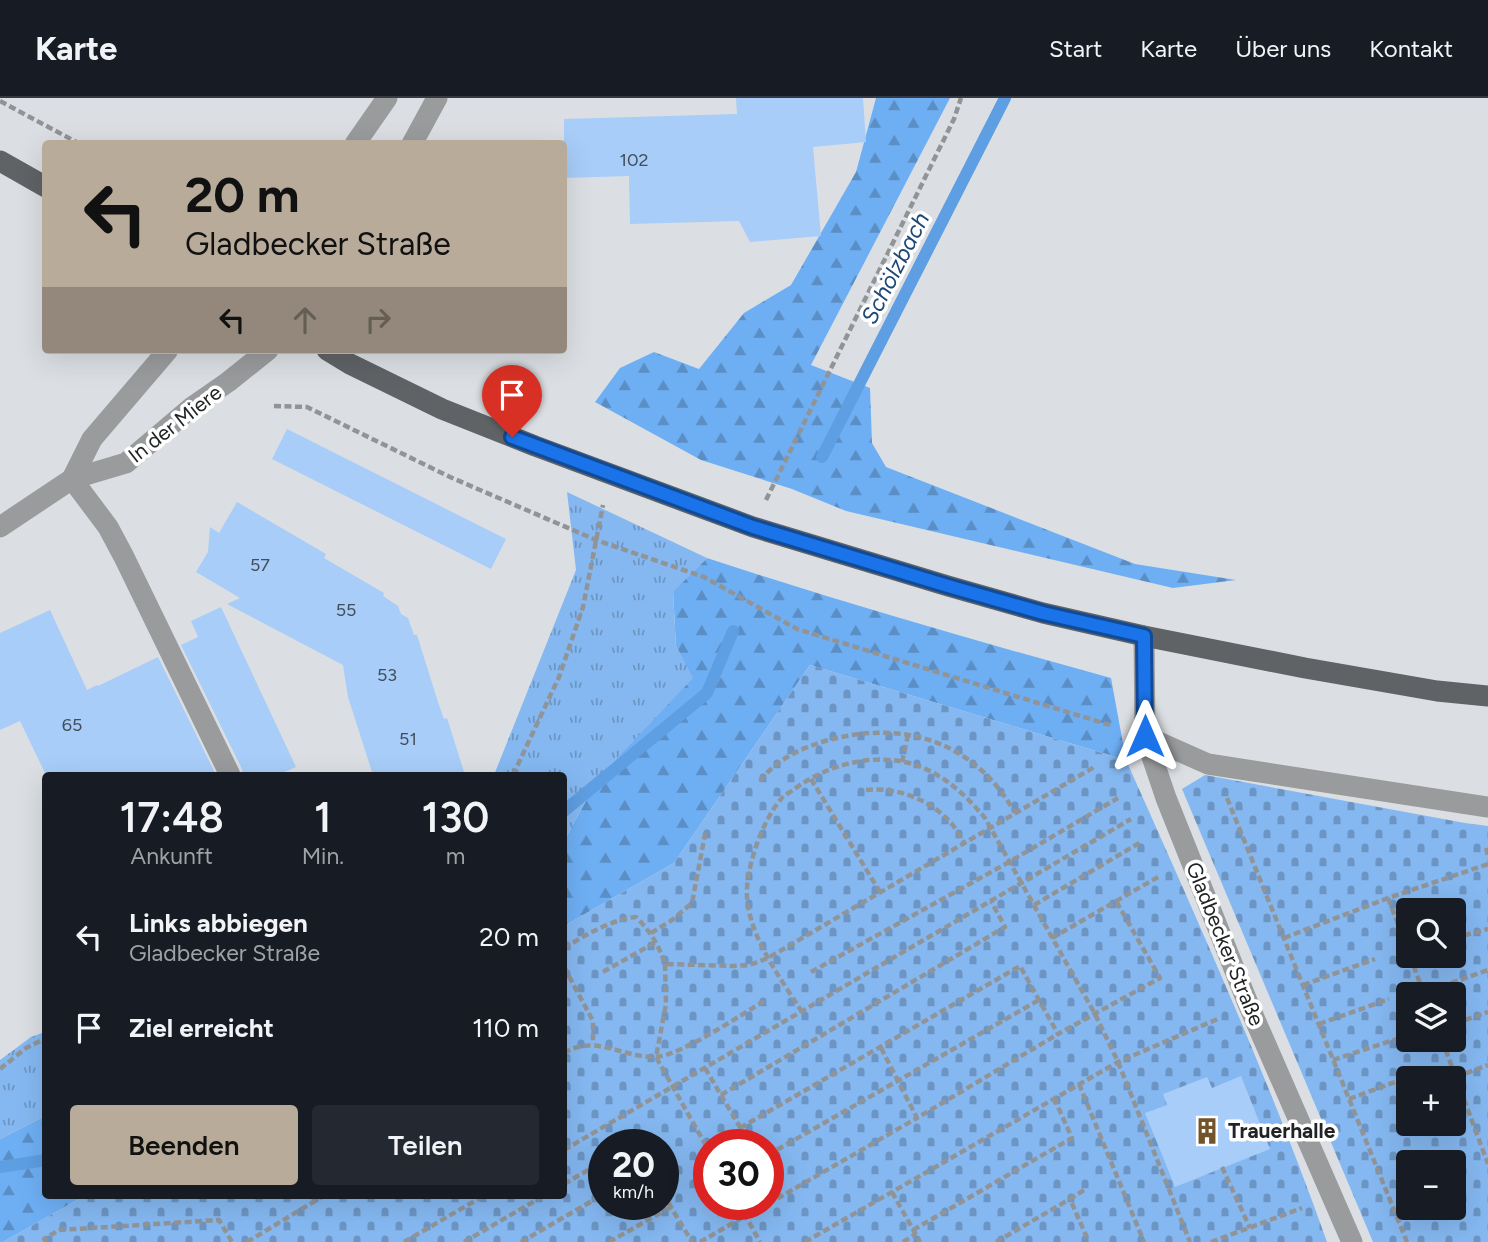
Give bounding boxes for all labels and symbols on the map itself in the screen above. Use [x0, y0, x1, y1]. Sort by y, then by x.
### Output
house number: 102 [619, 149, 649, 171]
water label: Schölzbach [855, 207, 935, 329]
pin [482, 365, 542, 437]
street label: In der Miere [123, 379, 226, 468]
house number: 57 [250, 554, 270, 576]
house number: 55 [336, 599, 356, 621]
house number: 53 [377, 664, 397, 686]
position arrow [1108, 699, 1182, 773]
house number: 65 [62, 714, 82, 736]
house number: 51 [399, 728, 417, 750]
street label: Gladbecker Straße [1181, 858, 1270, 1029]
building icon: Trauerhalle [1192, 1116, 1222, 1146]
place label: Trauerhalle [1228, 1118, 1336, 1143]
speed limit sign: 30 [693, 1129, 784, 1220]

